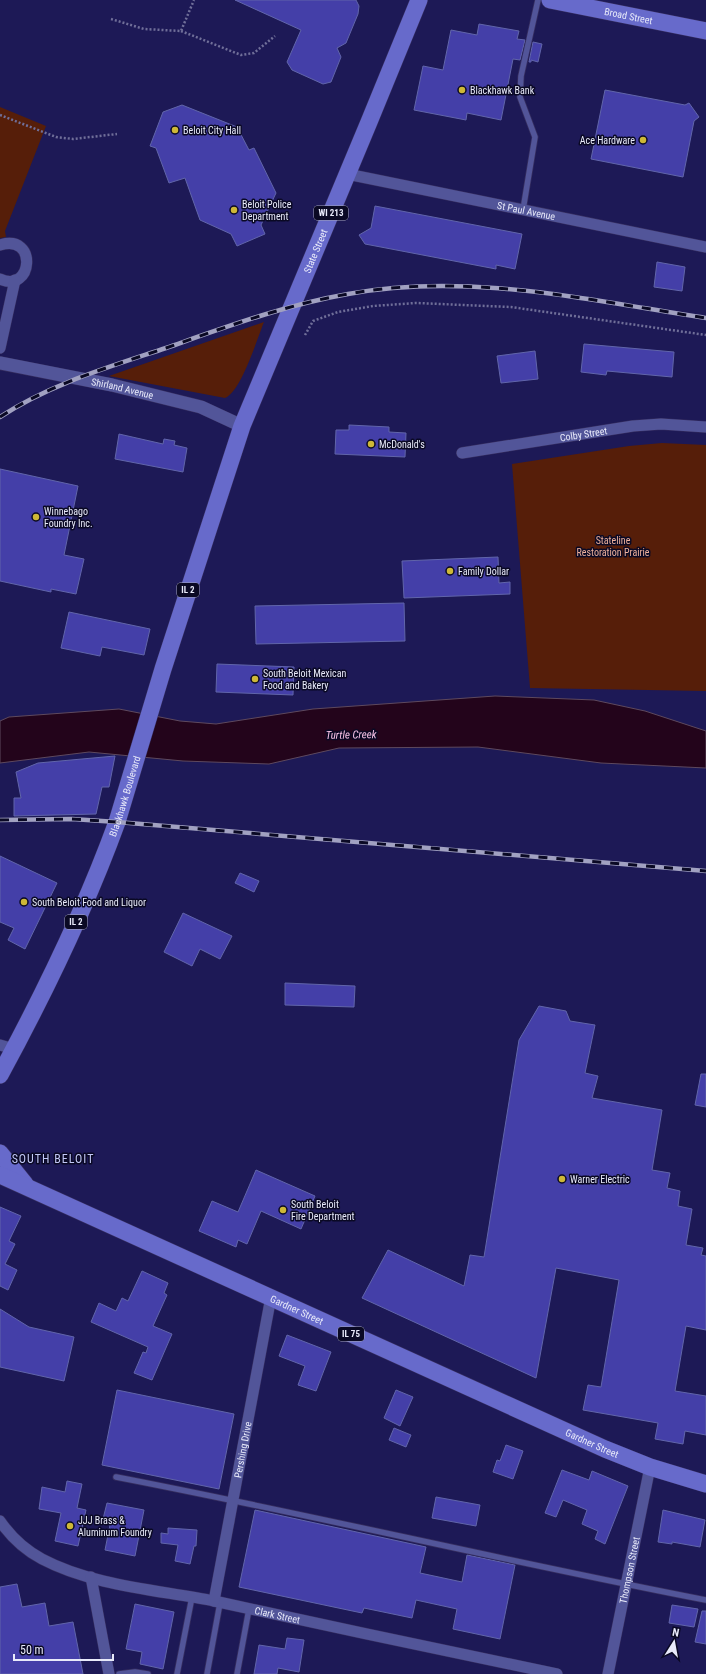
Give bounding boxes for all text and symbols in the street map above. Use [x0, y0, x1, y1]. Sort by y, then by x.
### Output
street label: Broad Street [603, 5, 654, 26]
marker: Blackhawk Bank [457, 85, 467, 95]
place label: Blackhawk Bank [470, 85, 535, 96]
marker: Beloit City Hall [170, 125, 180, 135]
place label: Beloit City Hall [183, 125, 241, 136]
place label: Ace Hardware [580, 135, 635, 146]
marker: Ace Hardware [638, 135, 648, 145]
place label: Beloit Police Department [242, 199, 292, 222]
street label: St Paul Avenue [496, 199, 557, 222]
marker: Beloit Police Department [229, 205, 239, 215]
road number: WI 213 [314, 206, 348, 220]
street label: State Street [301, 227, 329, 274]
street label: Shirland Avenue [90, 376, 155, 401]
street label: Colby Street [559, 425, 608, 443]
marker: McDonald's [366, 439, 376, 449]
place label: McDonald's [379, 439, 425, 450]
place label: Winnebago Foundry Inc. [44, 506, 93, 529]
marker: Winnebago Foundry Inc. [31, 512, 41, 522]
park label: Stateline Restoration Prairie [577, 535, 650, 558]
marker: Family Dollar [445, 566, 455, 576]
place label: Family Dollar [458, 566, 509, 577]
road number: IL 2 [177, 583, 199, 597]
place label: South Beloit Mexican Food and Bakery [263, 668, 346, 691]
marker: South Beloit Mexican Food and Bakery [250, 674, 260, 684]
water label: Turtle Creek [325, 728, 377, 742]
street label: Blackhawk Boulevard [107, 754, 142, 838]
marker: South Beloit Food and Liquor [19, 897, 29, 907]
place label: South Beloit Food and Liquor [32, 897, 146, 908]
road number: IL 2 [65, 915, 87, 929]
district label: SOUTH BELOIT [12, 1152, 94, 1166]
marker: Warner Electric [557, 1174, 567, 1184]
place label: Warner Electric [570, 1174, 630, 1185]
place label: South Beloit Fire Department [291, 1199, 354, 1222]
marker: South Beloit Fire Department [278, 1205, 288, 1215]
street label: Gardner Street [269, 1293, 325, 1326]
road number: IL 75 [338, 1327, 364, 1341]
street label: Pershing Drive [232, 1420, 253, 1479]
street label: Gardner Street [564, 1426, 620, 1459]
place label: JJJ Brass & Aluminum Foundry [78, 1515, 152, 1538]
marker: JJJ Brass & Aluminum Foundry [65, 1521, 75, 1531]
street label: Thompson Street [617, 1536, 641, 1604]
street label: Clark Street [254, 1605, 301, 1625]
north arrow [654, 1622, 694, 1662]
text: N [671, 1626, 681, 1640]
scale bar [14, 1636, 113, 1662]
text: 50 m [20, 1643, 44, 1657]

